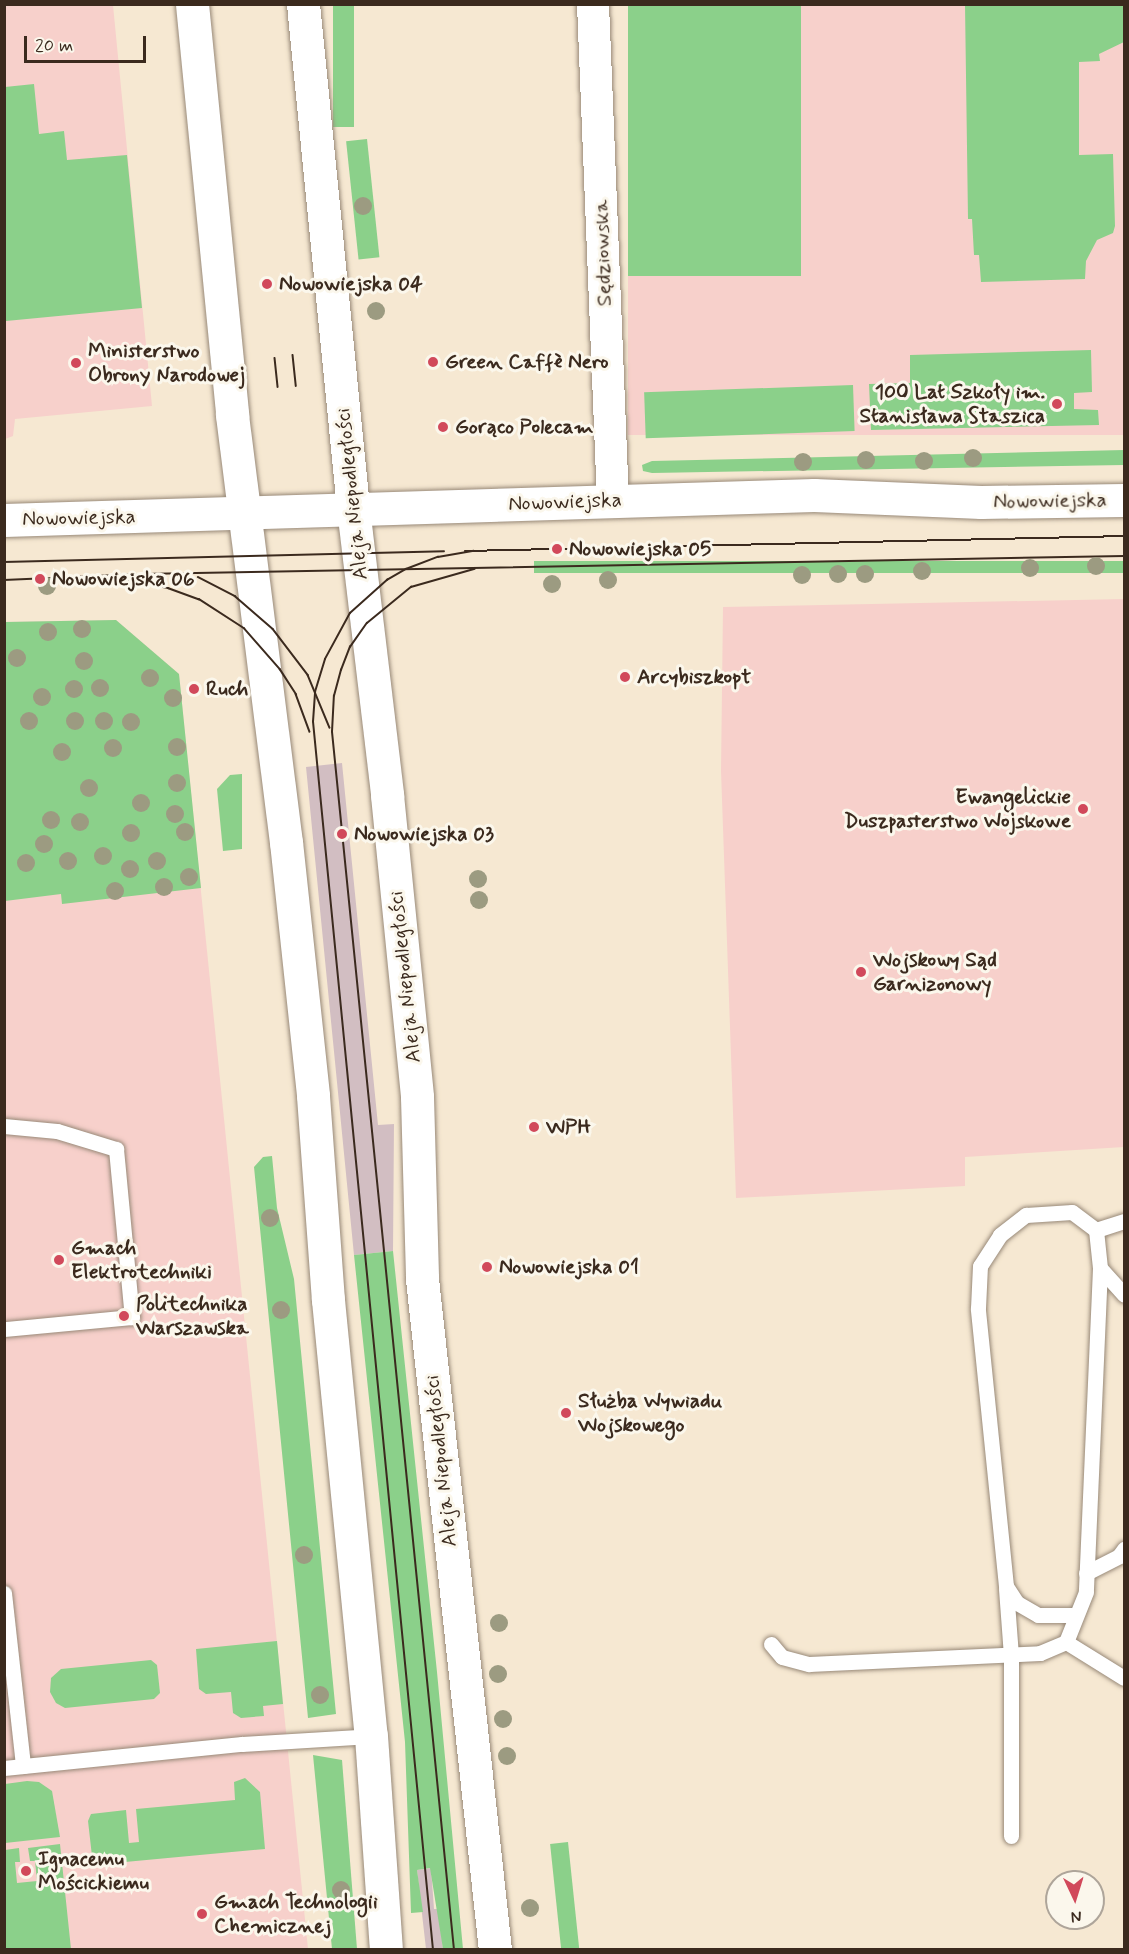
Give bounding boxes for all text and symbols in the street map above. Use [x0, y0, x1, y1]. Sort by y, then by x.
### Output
scale bar [27, 24, 148, 62]
text: 20 m [35, 34, 73, 58]
street label: Sędziowska [589, 199, 617, 307]
place label: Nowowiejska 04 [279, 271, 423, 297]
marker: Nowowiejska 04 [260, 277, 274, 291]
place label: Ministerstwo Obrony Narodowej [88, 338, 245, 388]
place label: Green Caffè Nero [445, 349, 607, 375]
marker: Green Caffè Nero [426, 355, 440, 369]
marker: Ministerstwo Obrony Narodowej [69, 356, 83, 370]
place label: 100 Lat Szkoły im. Stanisława Staszica [860, 379, 1045, 429]
marker: 100 Lat Szkoły im. Stanisława Staszica [1050, 397, 1064, 411]
street label: Aleja Niepodległości [330, 405, 374, 583]
place label: Gorąco Polecam [455, 414, 591, 440]
marker: Gorąco Polecam [436, 420, 450, 434]
street label: Nowowiejska [508, 487, 622, 517]
street label: Nowowiejska [993, 487, 1107, 515]
street label: Nowowiejska [22, 504, 136, 532]
place label: Nowowiejska 05 [569, 536, 711, 562]
marker: Nowowiejska 05 [550, 542, 564, 556]
place label: Nowowiejska 06 [52, 566, 195, 592]
marker: Nowowiejska 06 [33, 572, 47, 586]
place label: Arcybiszkopt [637, 664, 751, 690]
marker: Arcybiszkopt [618, 670, 632, 684]
place label: Ruch [206, 676, 248, 702]
marker: Ruch [187, 682, 201, 696]
place label: Ewangelickie Duszpasterstwo Wojskowe [845, 784, 1071, 834]
marker: Ewangelickie Duszpasterstwo Wojskowe [1076, 802, 1090, 816]
place label: Nowowiejska 03 [354, 821, 494, 847]
marker: Nowowiejska 03 [335, 827, 349, 841]
street label: Aleja Niepodległości [383, 888, 427, 1066]
place label: Wojskowy Sąd Garnizonowy [873, 947, 997, 997]
marker: Wojskowy Sąd Garnizonowy [854, 965, 868, 979]
place label: WPH [546, 1114, 591, 1140]
marker: WPH [527, 1120, 541, 1134]
place label: Gmach Elektrotechniki [71, 1235, 212, 1285]
marker: Gmach Elektrotechniki [52, 1253, 66, 1267]
place label: Nowowiejska 01 [499, 1254, 639, 1280]
marker: Nowowiejska 01 [480, 1260, 494, 1274]
place label: Politechnika Warszawska [136, 1291, 249, 1341]
marker: Politechnika Warszawska [117, 1309, 131, 1323]
street label: Aleja Niepodległości [419, 1372, 463, 1550]
place label: Służba Wywiadu Wojskowego [578, 1388, 726, 1438]
marker: Służba Wywiadu Wojskowego [559, 1406, 573, 1420]
place label: Ignacemu Mościckiemu [38, 1846, 149, 1896]
marker: Ignacemu Mościckiemu [19, 1864, 33, 1878]
north arrow [1045, 1870, 1105, 1930]
place label: Gmach Technologii Chemicznej [214, 1889, 378, 1939]
text: N [1070, 1906, 1082, 1927]
marker: Gmach Technologii Chemicznej [195, 1907, 209, 1921]

